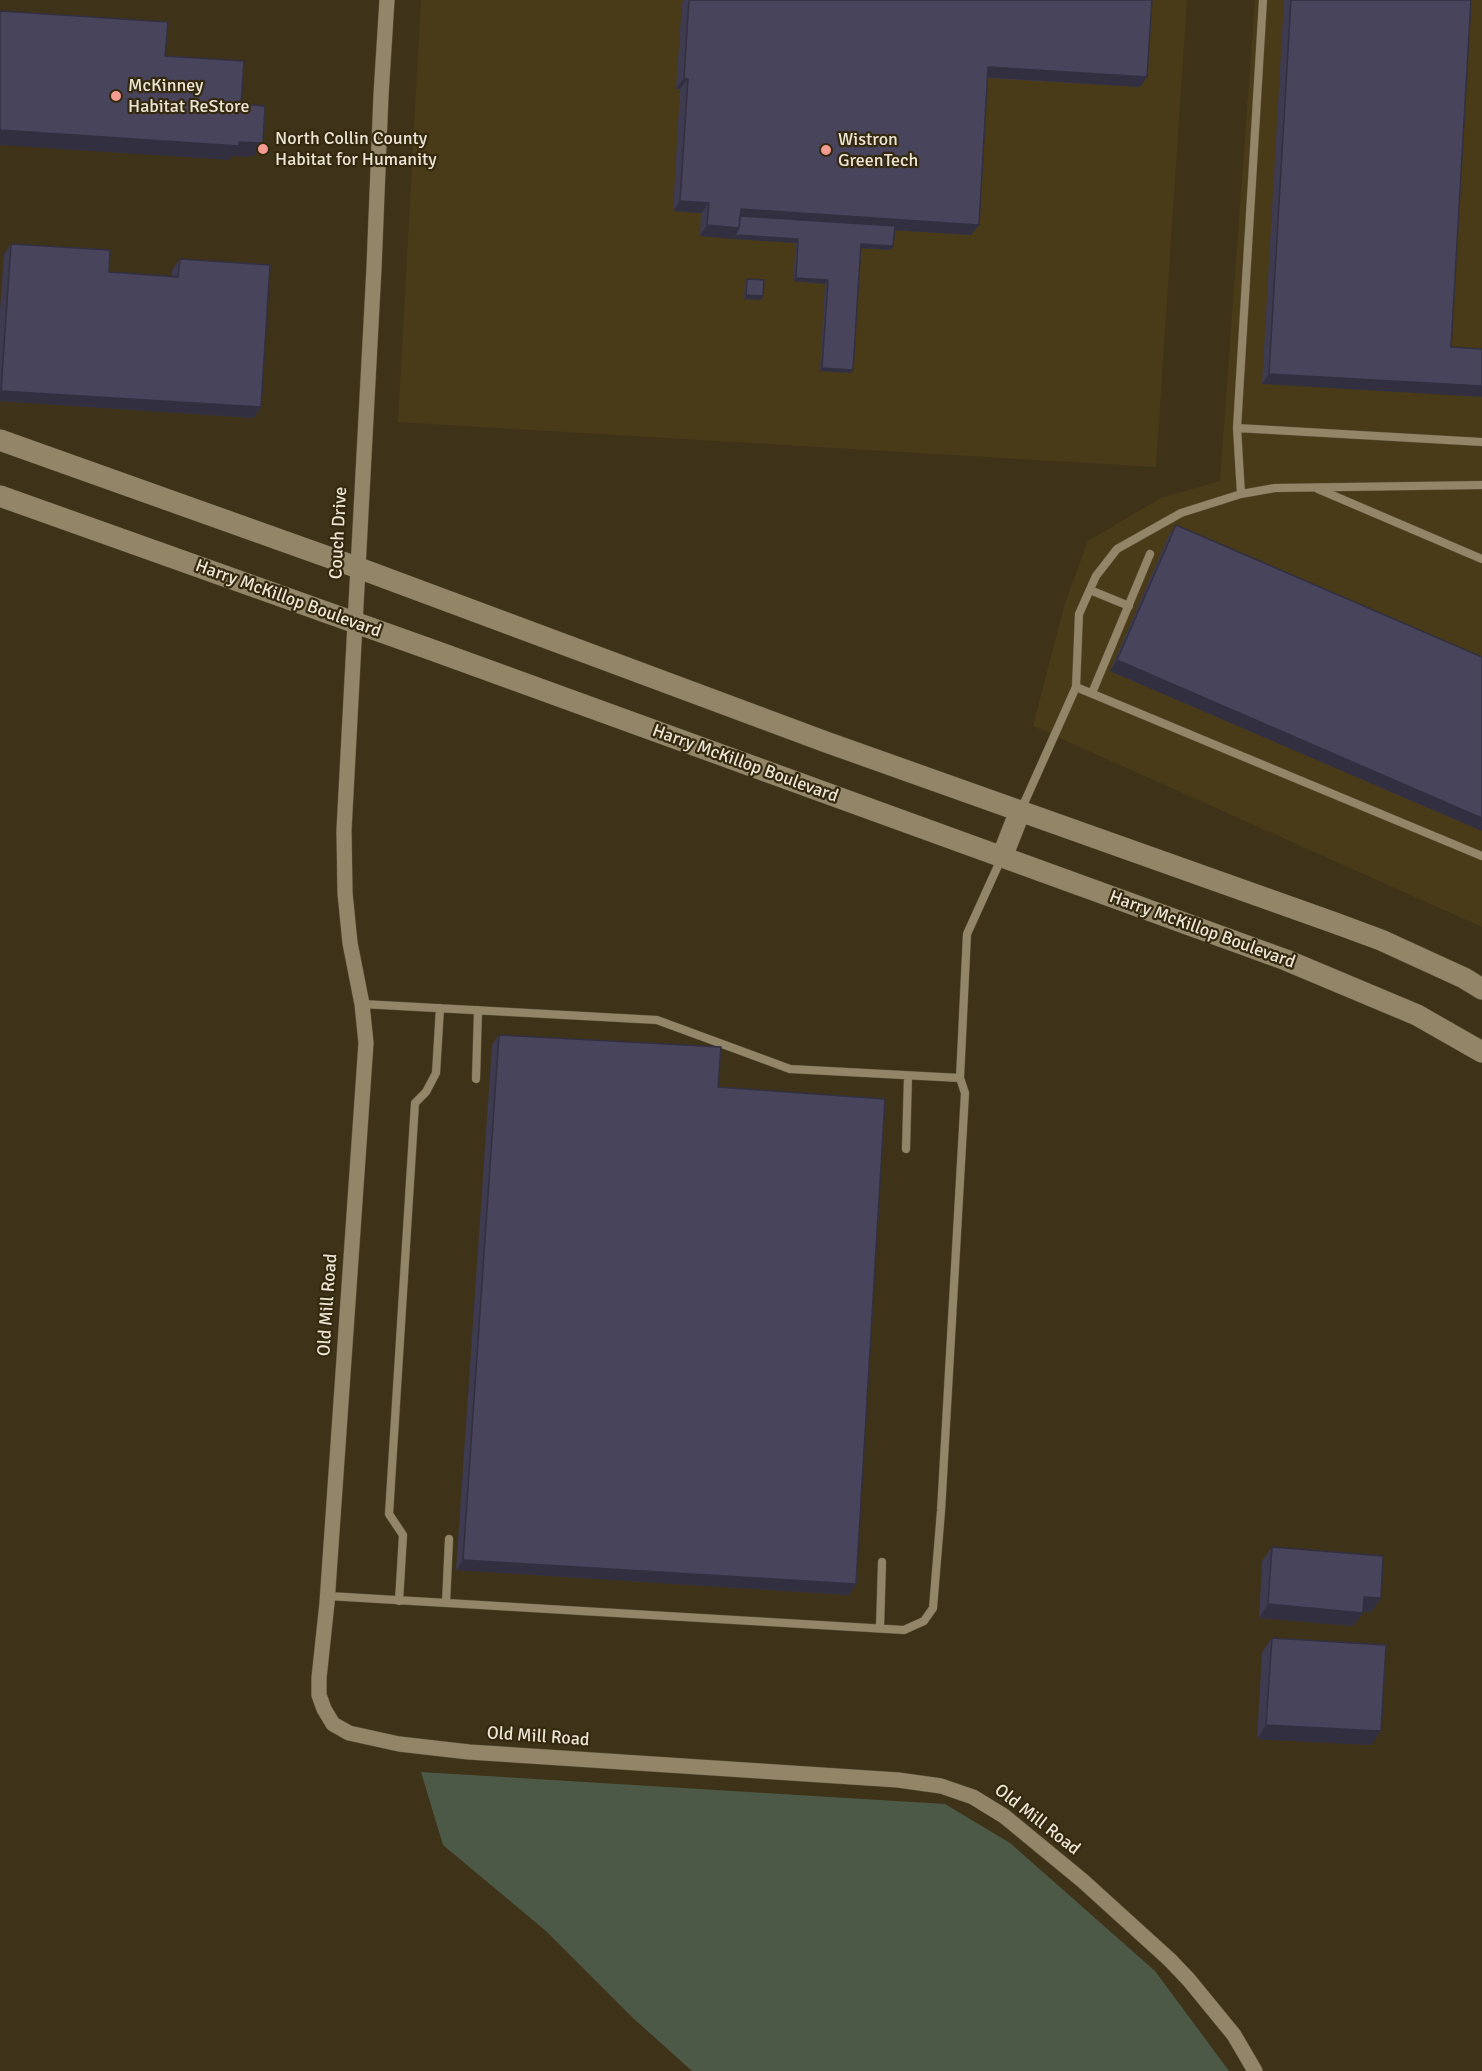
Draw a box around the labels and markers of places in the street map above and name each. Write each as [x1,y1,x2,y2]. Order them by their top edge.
place label: McKinney Habitat ReStore [128,75,249,118]
marker: McKinney Habitat ReStore [109,89,123,103]
place label: North Collin County Habitat for Humanity [275,128,437,170]
place label: Wistron GreenTech [838,129,918,172]
marker: North Collin County Habitat for Humanity [256,142,270,156]
marker: Wistron GreenTech [819,143,833,157]

